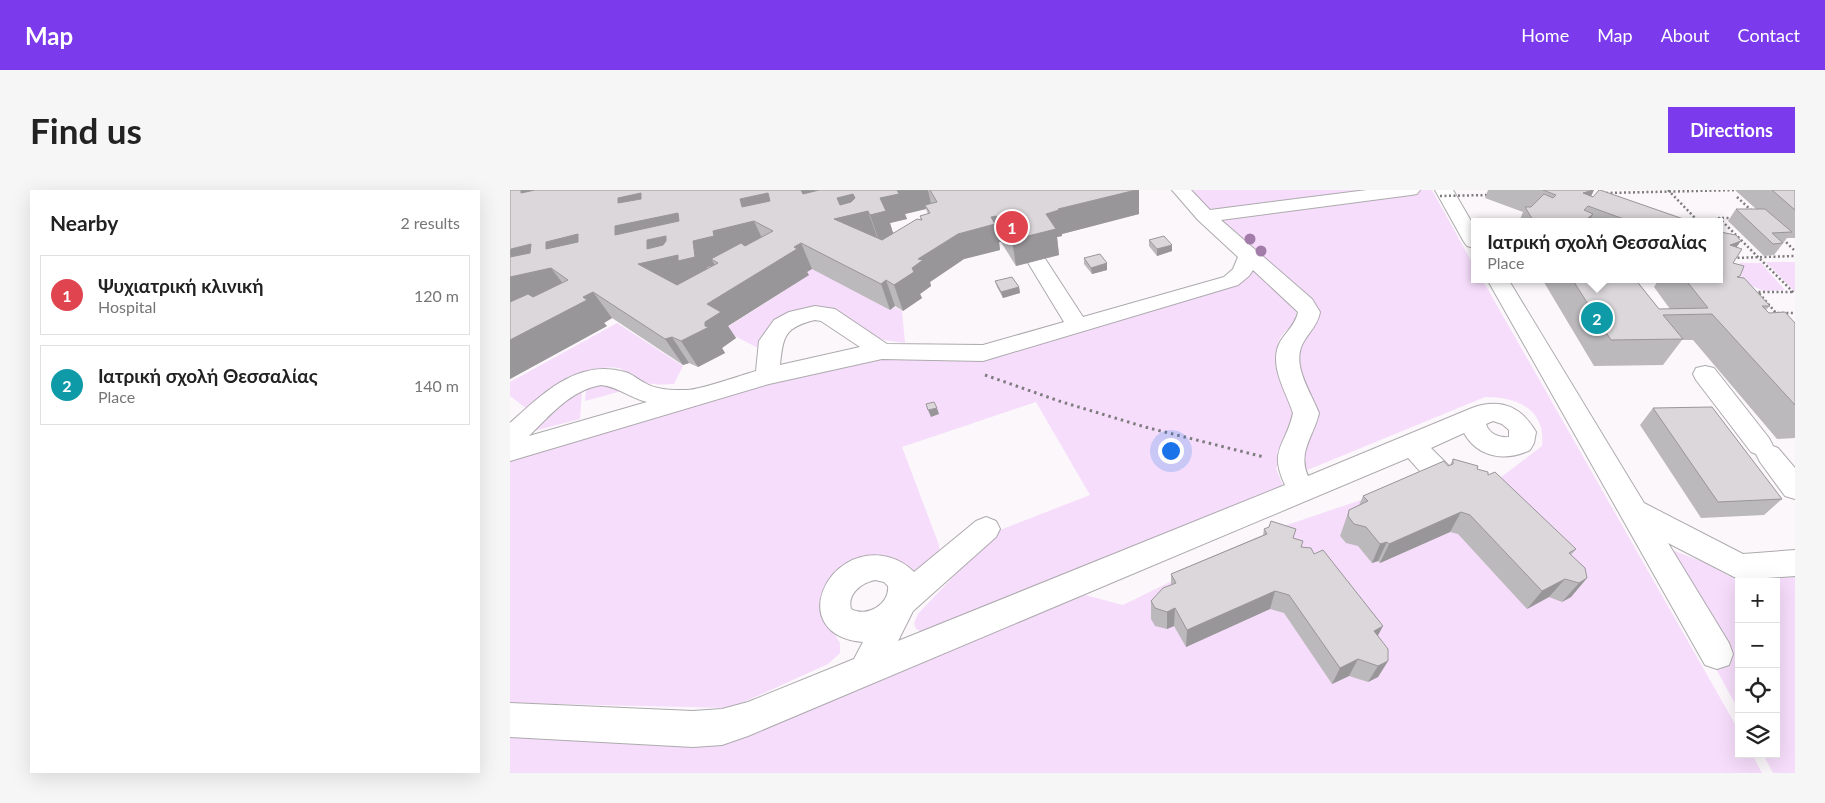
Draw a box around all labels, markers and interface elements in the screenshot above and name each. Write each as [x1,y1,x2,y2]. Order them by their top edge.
text: Map [25,21,73,50]
text: Home [1521,24,1569,46]
text: Map [1597,24,1633,46]
text: About [1661,24,1710,46]
text: Contact [1738,24,1800,46]
button: Directions [1668,107,1795,153]
text: Find us [30,109,142,151]
pin: 1 [996,208,1028,246]
text: Nearby [50,210,118,235]
text: 2 results [400,213,460,232]
popup [1471,218,1723,283]
text: Ιατρική σχολή Θεσσαλίας [1487,230,1707,253]
text: Place [1487,253,1524,272]
text: Ψυχιατρική κλινική [98,274,264,297]
text: 1 [62,286,72,305]
text: 120 m [414,286,459,305]
text: Hospital [98,297,156,316]
pin: 2 [1581,299,1613,337]
text: Ιατρική σχολή Θεσσαλίας [98,364,318,387]
text: 2 [62,376,72,395]
text: 140 m [414,376,459,395]
text: Place [98,387,135,406]
your location [1158,438,1184,464]
map controls [1735,578,1780,758]
button: + [1735,578,1780,623]
button: − [1735,623,1780,668]
button: locate [1735,668,1780,713]
button: layers [1735,713,1780,758]

